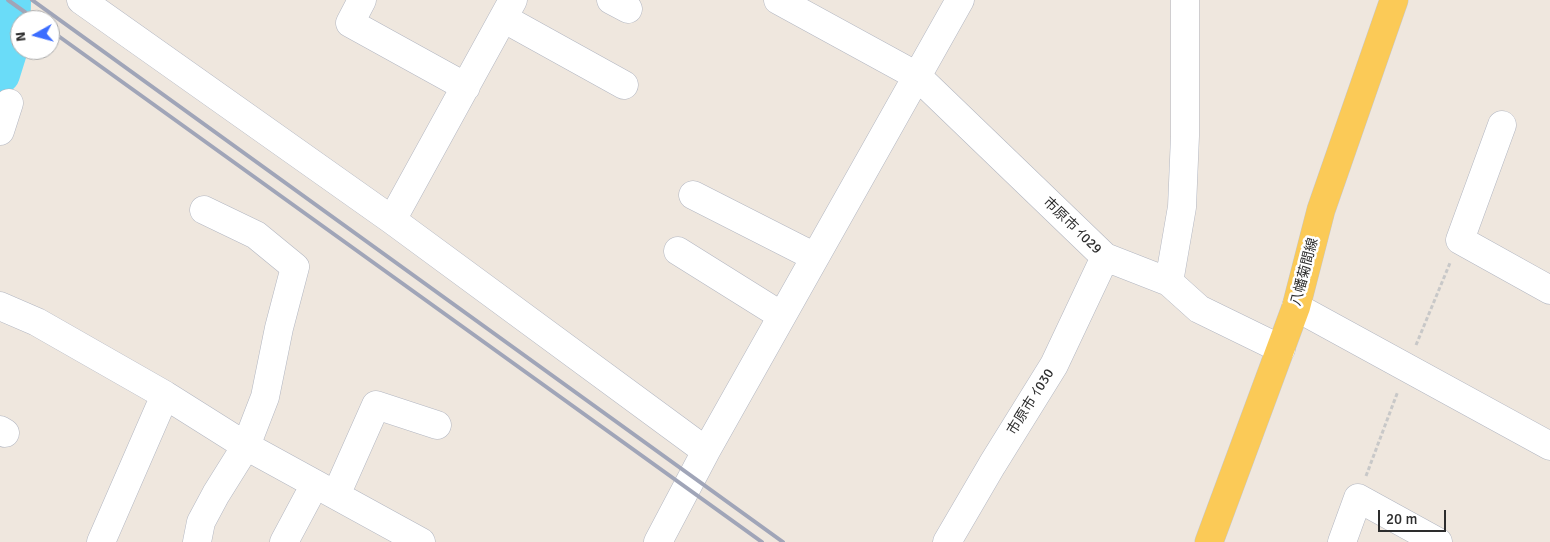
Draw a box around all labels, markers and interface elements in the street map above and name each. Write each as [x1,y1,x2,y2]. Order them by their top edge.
north arrow [10,10,60,60]
text: N [12,31,30,43]
street label: 市原市 ｲ029 [1039,194,1105,258]
street label: 八幡菊間線 [1288,236,1322,308]
street label: 市原市 ｲ030 [1004,366,1058,438]
scale bar [1380,500,1448,532]
text: 20 m [1386,510,1417,528]

